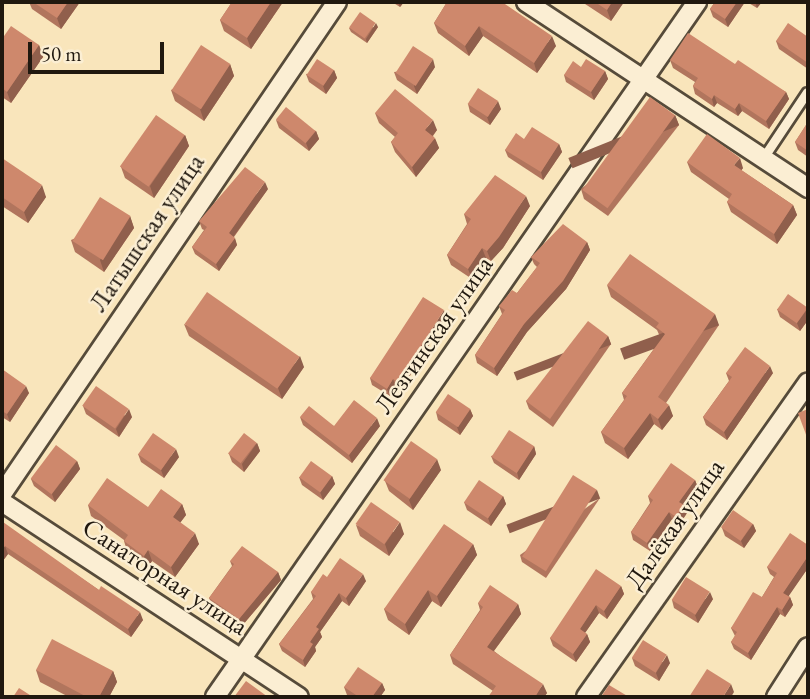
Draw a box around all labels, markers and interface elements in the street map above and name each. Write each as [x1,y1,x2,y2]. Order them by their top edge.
scale bar [32,28,168,72]
text: 50 m [41,40,82,67]
street label: Латышская улица [83,148,211,318]
street label: Лезгинская улица [368,250,500,420]
street label: Далёкая улица [619,453,731,595]
street label: Санаторная улица [76,512,254,642]

